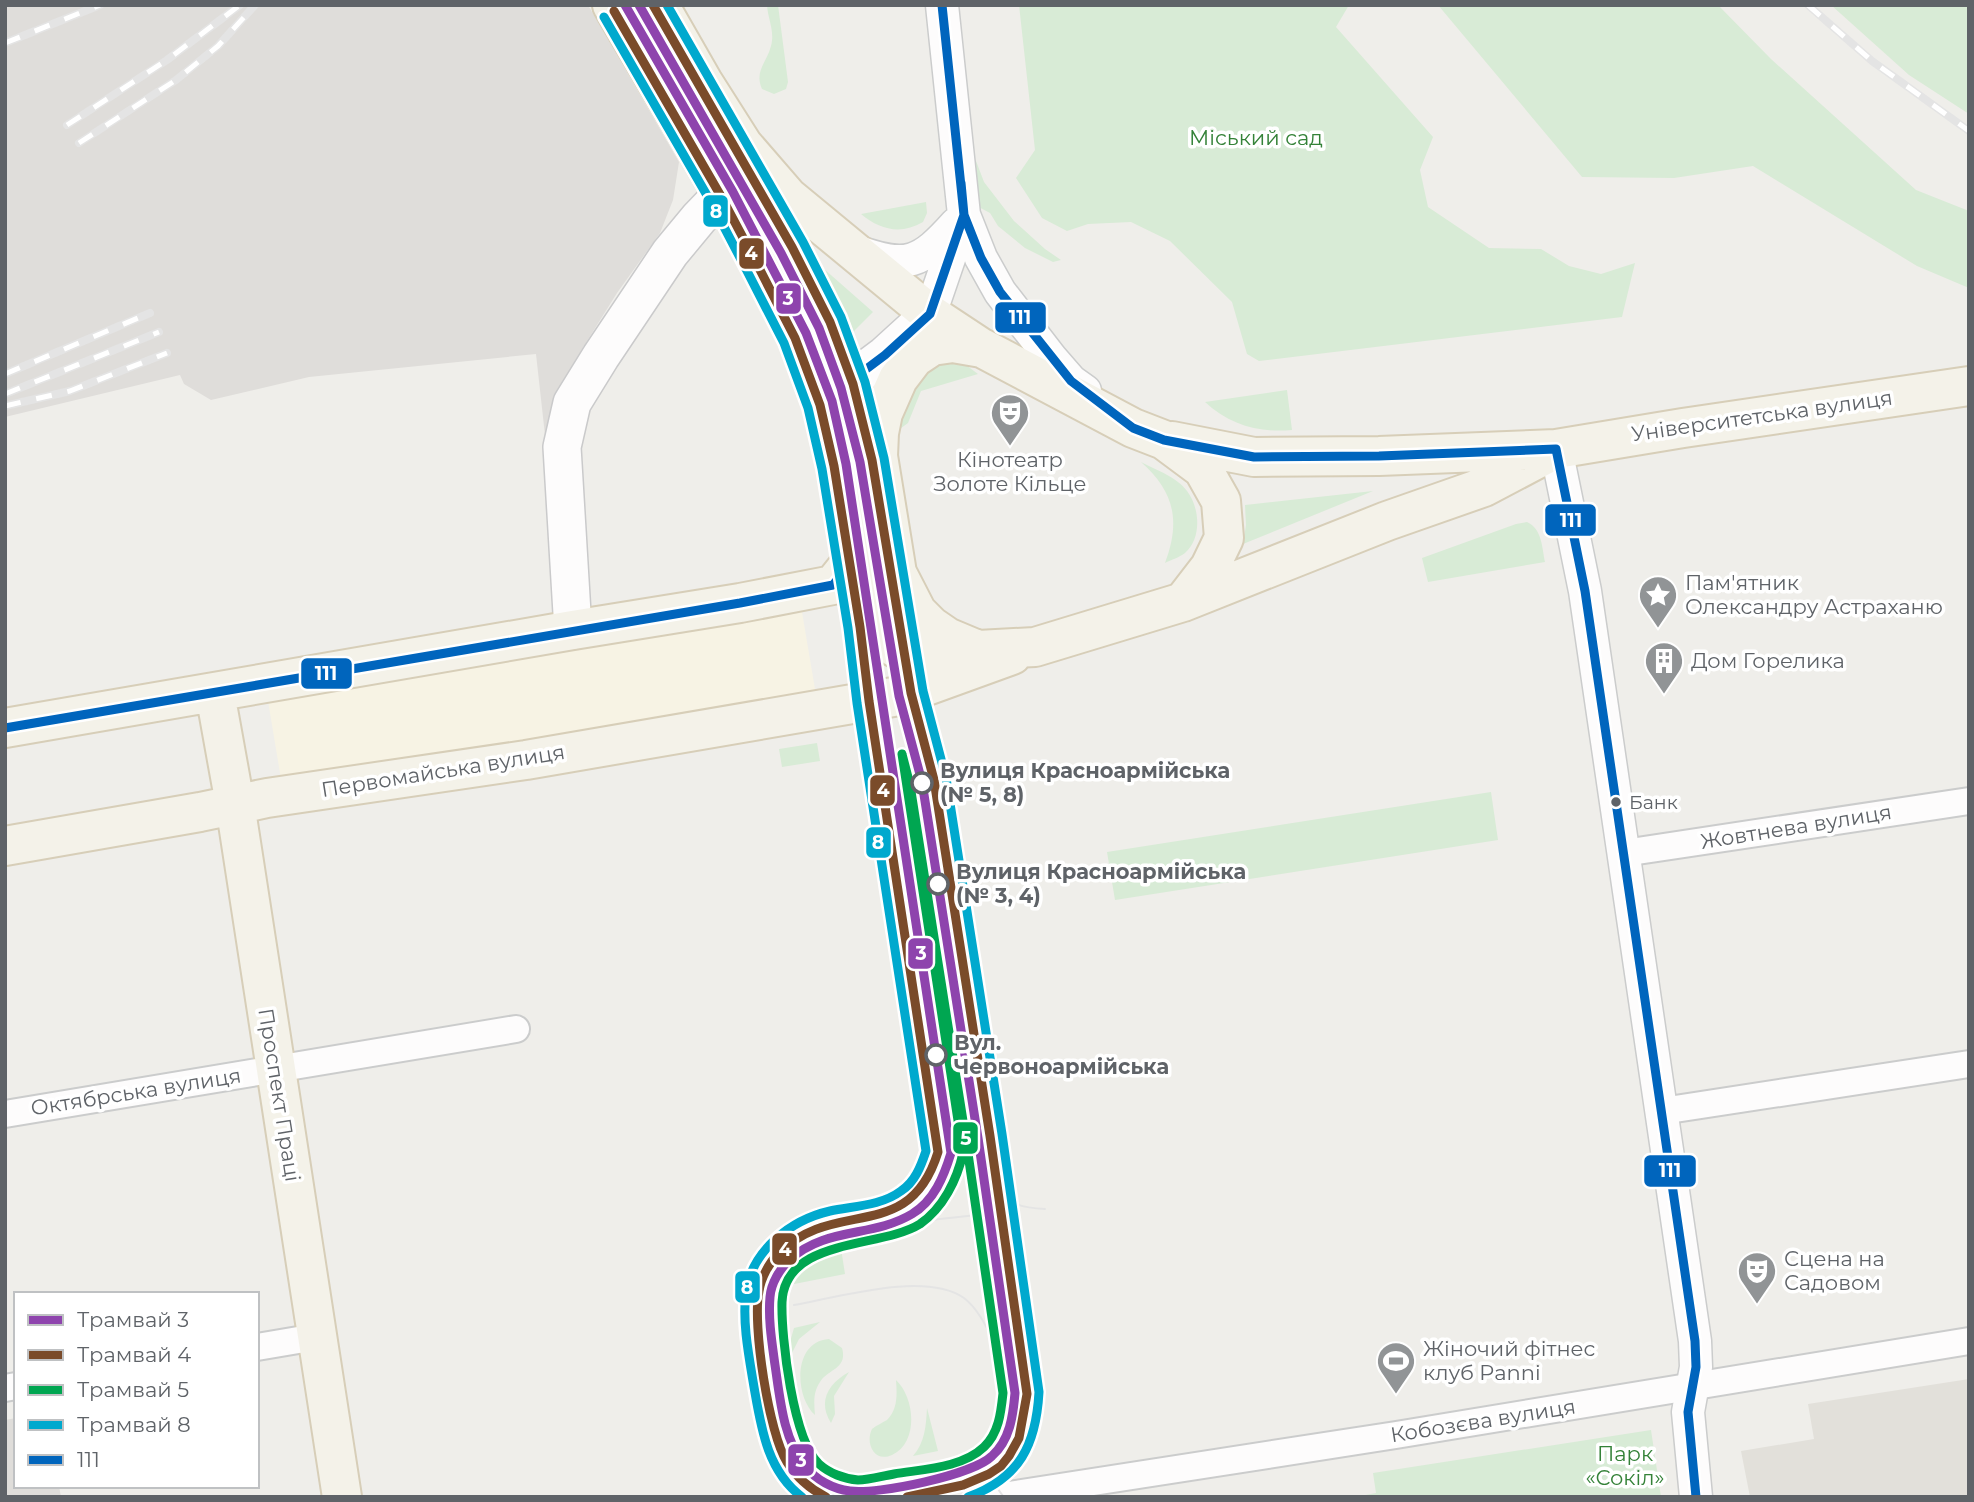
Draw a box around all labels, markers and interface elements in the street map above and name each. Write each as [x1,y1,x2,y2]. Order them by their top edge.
park label: Міський сад [1189,125,1323,150]
line badge: 8 [702,194,729,228]
text: 8 [710,200,722,223]
line badge: 4 [738,237,765,270]
text: 4 [744,242,758,265]
line badge: 3 [775,282,802,315]
text: 3 [781,287,794,310]
line badge: 111 [994,301,1047,334]
text: 111 [1009,306,1031,329]
street label: Університетська вулиця [1630,385,1894,446]
theatre icon: Кінотеатр Золоте Кільце [989,392,1031,447]
place label: Кінотеатр Золоте Кільце [933,447,1087,496]
line badge: 111 [1544,503,1597,537]
text: 111 [1560,509,1582,532]
place label: Пам'ятник Олександру Астраханю [1685,570,1943,619]
place icon: Пам'ятник Олександру Астраханю [1637,574,1679,629]
building icon: Дом Горелика [1643,640,1685,695]
place label: Дом Горелика [1691,648,1845,673]
line badge: 111 [300,657,353,690]
text: 111 [315,662,337,685]
street label: Первомайська вулиця [319,739,567,802]
place label: Вулиця Красноармійська (№ 5, 8) [940,758,1230,807]
marker: Вулиця Красноармійська (№ 5, 8) [911,772,933,794]
line badge: 4 [869,774,896,807]
text: 4 [876,779,890,802]
place label: Банк [1629,791,1678,814]
marker: Банк [1609,795,1623,809]
street label: Жовтнева вулиця [1699,799,1893,854]
line badge: 8 [865,826,892,859]
text: 8 [872,831,884,854]
place label: Вулиця Красноармійська (№ 3, 4) [956,859,1246,908]
marker: Вулиця Красноармійська (№ 3, 4) [927,873,949,895]
line badge: 3 [907,937,934,970]
text: 3 [914,942,927,965]
street label: Проспект Праці [253,1006,306,1184]
place label: Вул. Червоноармійська [954,1030,1169,1079]
marker: Вул. Червоноармійська [925,1044,947,1066]
street label: Октябрська вулиця [29,1063,243,1120]
line badge: 5 [952,1121,979,1155]
text: 5 [960,1127,972,1150]
line badge: 111 [1643,1154,1697,1188]
text: 111 [1659,1159,1681,1182]
line badge: 4 [771,1232,798,1266]
text: 4 [778,1238,792,1261]
place label: Сцена на Садовом [1784,1246,1885,1295]
theatre icon: Сцена на Садовом [1736,1250,1778,1305]
line badge: 8 [734,1270,761,1304]
text: 8 [741,1276,753,1299]
legend [14,1292,259,1488]
text: Трамвай 3 [77,1307,189,1332]
place label: Жіночий фітнес клуб Panni [1423,1336,1596,1385]
sports icon: Жіночий фітнес клуб Panni [1375,1340,1417,1395]
text: Трамвай 4 [77,1342,191,1367]
text: Трамвай 5 [77,1377,189,1402]
street label: Кобозєва вулиця [1389,1394,1577,1447]
text: Трамвай 8 [77,1412,191,1437]
park label: Парк «Сокіл» [1585,1441,1665,1490]
line badge: 3 [787,1443,815,1477]
text: 111 [77,1447,100,1472]
text: 3 [794,1449,807,1472]

